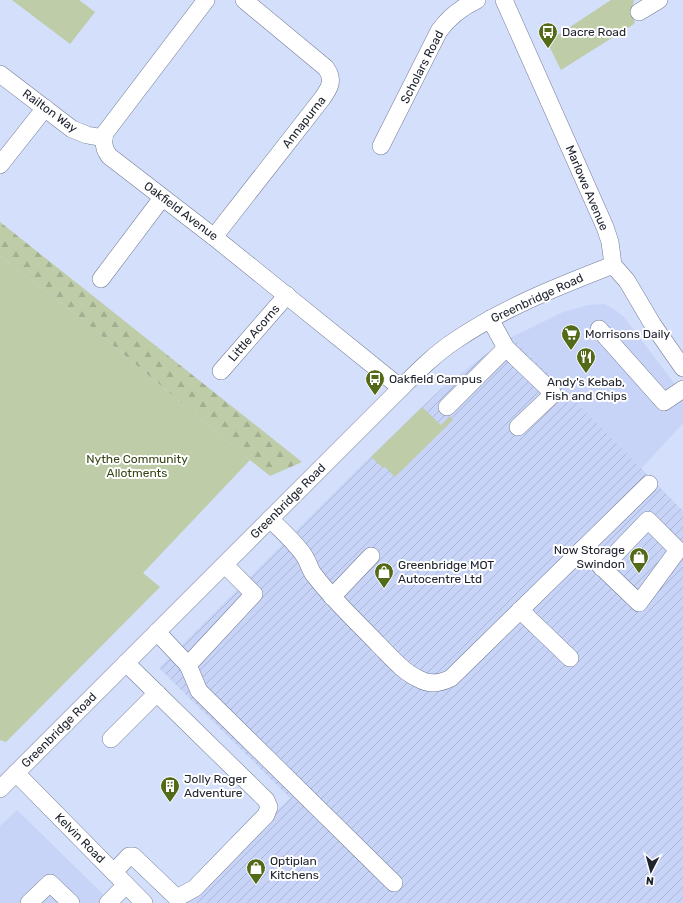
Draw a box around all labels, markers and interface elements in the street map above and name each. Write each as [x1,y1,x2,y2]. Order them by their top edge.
bus stop icon: Dacre Road [537,21,559,49]
place label: Dacre Road [562,25,626,39]
street label: Scholars Road [398,28,446,106]
street label: Railton Way [20,86,80,136]
street label: Annapurna [279,93,329,151]
street label: Marlowe Avenue [563,143,611,233]
street label: Oakfield Avenue [141,179,221,244]
street label: Greenbridge Road [489,270,585,326]
street label: Little Acorns [226,302,282,364]
supermarket icon: Morrisons Daily [560,323,582,351]
place label: Morrisons Daily [585,327,670,341]
restaurant icon: Andy's Kebab, Fish and Chips [575,346,597,374]
bus stop icon: Oakfield Campus [364,368,386,396]
place label: Oakfield Campus [389,372,482,386]
place label: Andy's Kebab, Fish and Chips [545,375,627,403]
park label: Nythe Community Allotments [86,452,188,480]
street label: Greenbridge Road [248,461,328,541]
place label: Now Storage Swindon [554,543,625,571]
shop icon: Now Storage Swindon [628,546,650,574]
place label: Greenbridge MOT Autocentre Ltd [398,558,494,586]
shop icon: Greenbridge MOT Autocentre Ltd [373,561,395,589]
street label: Greenbridge Road [19,690,99,770]
place label: Jolly Roger Adventure [184,772,247,800]
building icon: Jolly Roger Adventure [159,775,181,803]
street label: Kelvin Road [52,810,108,866]
north arrow [631,851,671,891]
place label: Optiplan Kitchens [270,854,319,882]
shop icon: Optiplan Kitchens [245,857,267,885]
text: N [645,874,655,887]

